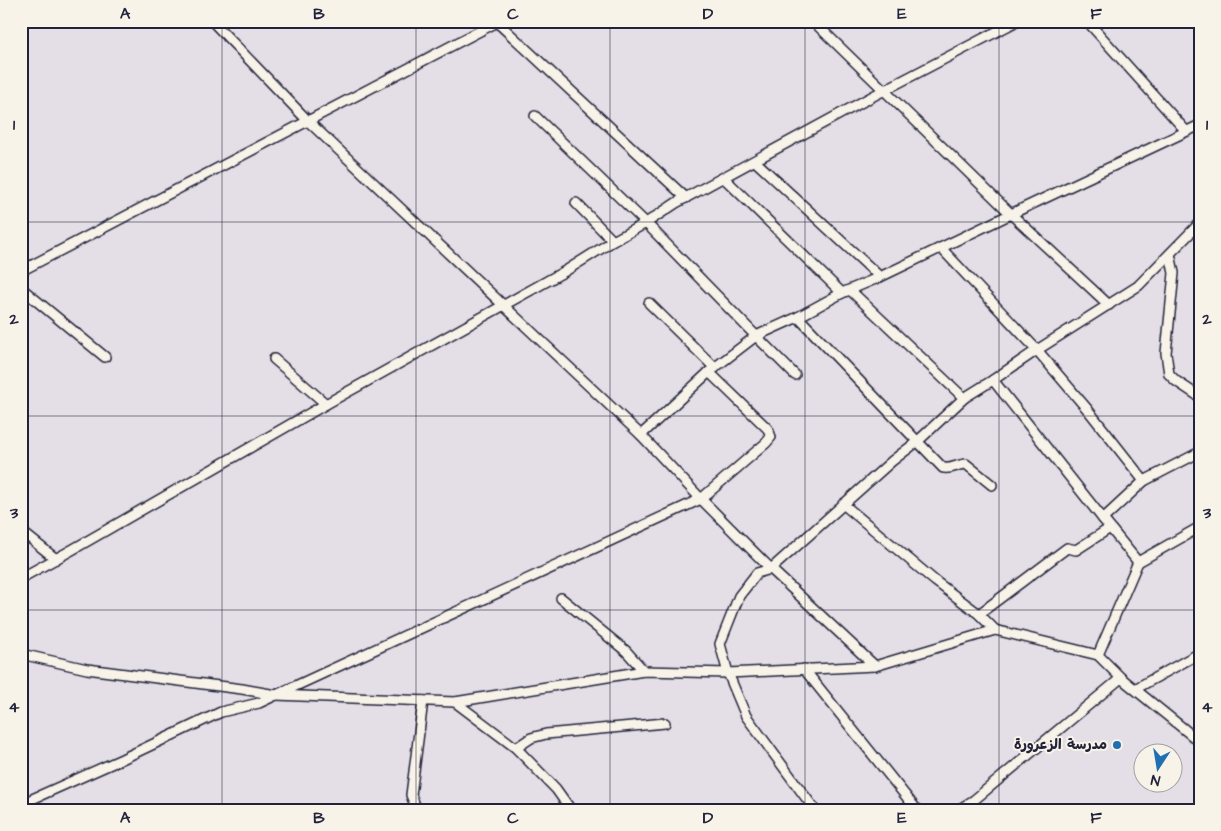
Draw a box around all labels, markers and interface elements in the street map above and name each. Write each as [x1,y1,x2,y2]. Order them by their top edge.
text: A [120,3,131,25]
text: B [313,3,325,25]
text: C [507,3,519,25]
text: D [703,3,714,25]
text: E [897,3,907,25]
text: F [1090,3,1102,25]
text: 1 [13,114,16,136]
text: 1 [1206,114,1209,136]
text: 2 [8,308,19,330]
text: 2 [1201,308,1212,330]
text: 3 [9,502,19,524]
text: 3 [1202,502,1212,524]
text: 4 [9,696,20,718]
text: 4 [1202,696,1213,718]
place label: مدرسة الزعرورة [1014,735,1107,755]
marker: مدرسة الزعرورة [1111,739,1123,751]
north arrow [1134,744,1184,794]
text: N [1149,769,1162,790]
text: A [120,807,131,829]
text: B [313,807,325,829]
text: C [507,807,519,829]
text: D [703,807,714,829]
text: E [897,807,907,829]
text: F [1090,807,1102,829]

